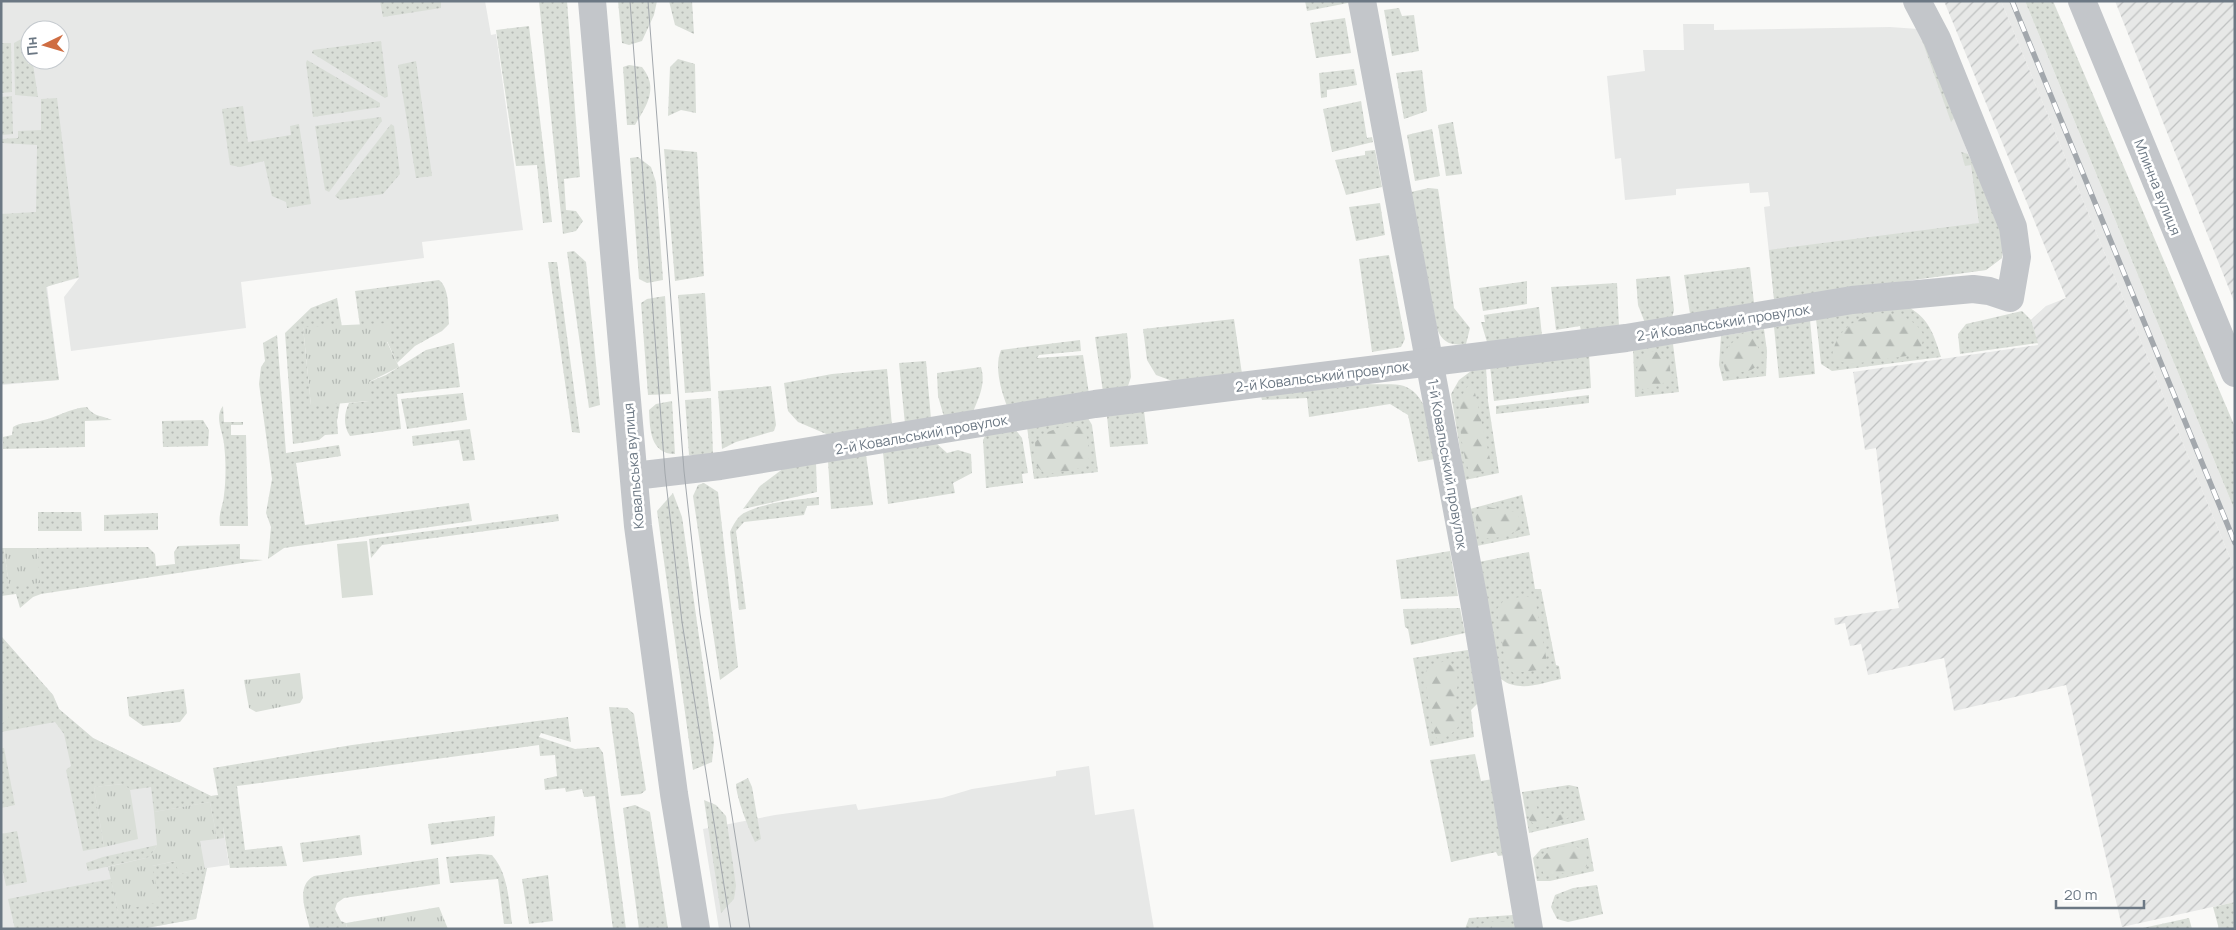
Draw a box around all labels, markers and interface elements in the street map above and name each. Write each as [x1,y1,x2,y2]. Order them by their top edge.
north arrow [20,20,70,70]
text: Пн [21,36,42,56]
street label: Млинна вулиця [2130,136,2186,238]
street label: 2-й Ковальський провулок [1635,299,1812,345]
street label: 2-й Ковальський провулок [1234,356,1411,396]
street label: 1-й Ковальський провулок [1424,378,1472,552]
street label: Ковальська вулиця [618,402,648,530]
street label: 2-й Ковальський провулок [833,409,1010,459]
scale bar [2056,878,2144,910]
text: 20 m [2064,884,2097,905]

